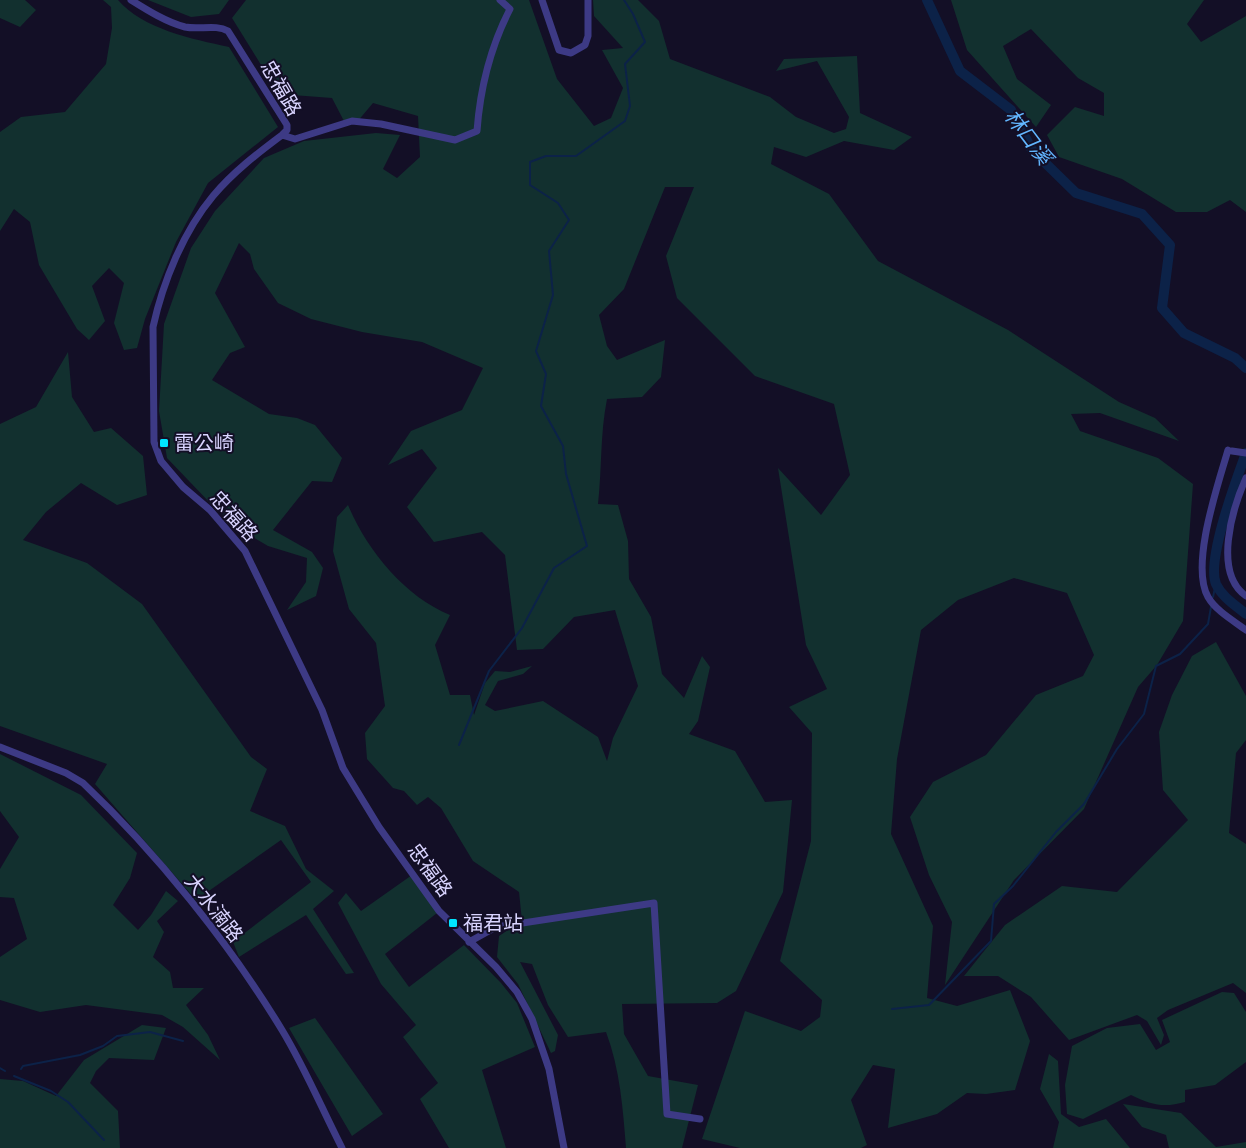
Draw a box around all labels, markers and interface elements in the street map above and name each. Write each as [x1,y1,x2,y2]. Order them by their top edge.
street label: 忠福路 [256,57,305,119]
water label: 林口溪 [1000,105,1058,171]
place label: 雷公崎 [174,433,234,454]
marker: 雷公崎 [158,437,170,449]
street label: 忠福路 [206,487,262,546]
street label: 忠福路 [403,840,456,901]
street label: 大水湳路 [181,870,247,946]
place label: 福君站 [463,913,523,934]
marker: 福君站 [447,917,459,929]

